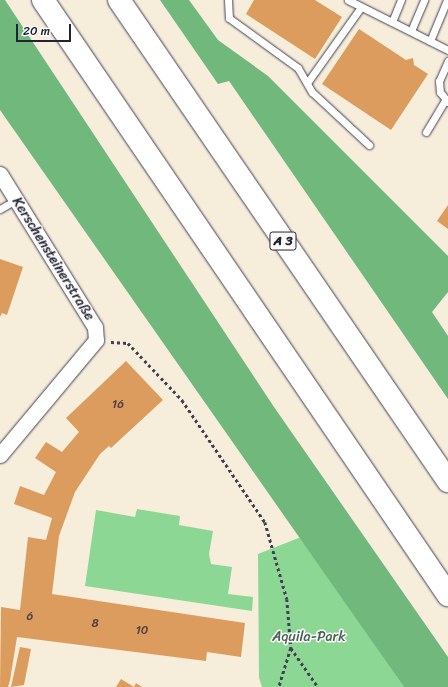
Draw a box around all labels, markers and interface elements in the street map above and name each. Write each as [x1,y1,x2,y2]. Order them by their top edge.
scale bar [18,16,73,42]
text: 20 m [23,20,50,42]
street label: Kerschensteinerstraße [8,194,98,324]
road number: A 3 [269,230,297,252]
house number: 16 [112,398,124,412]
house number: 6 [27,610,33,624]
house number: 8 [91,617,99,631]
house number: 10 [136,624,148,638]
park label: Aquila-Park [272,629,346,645]

